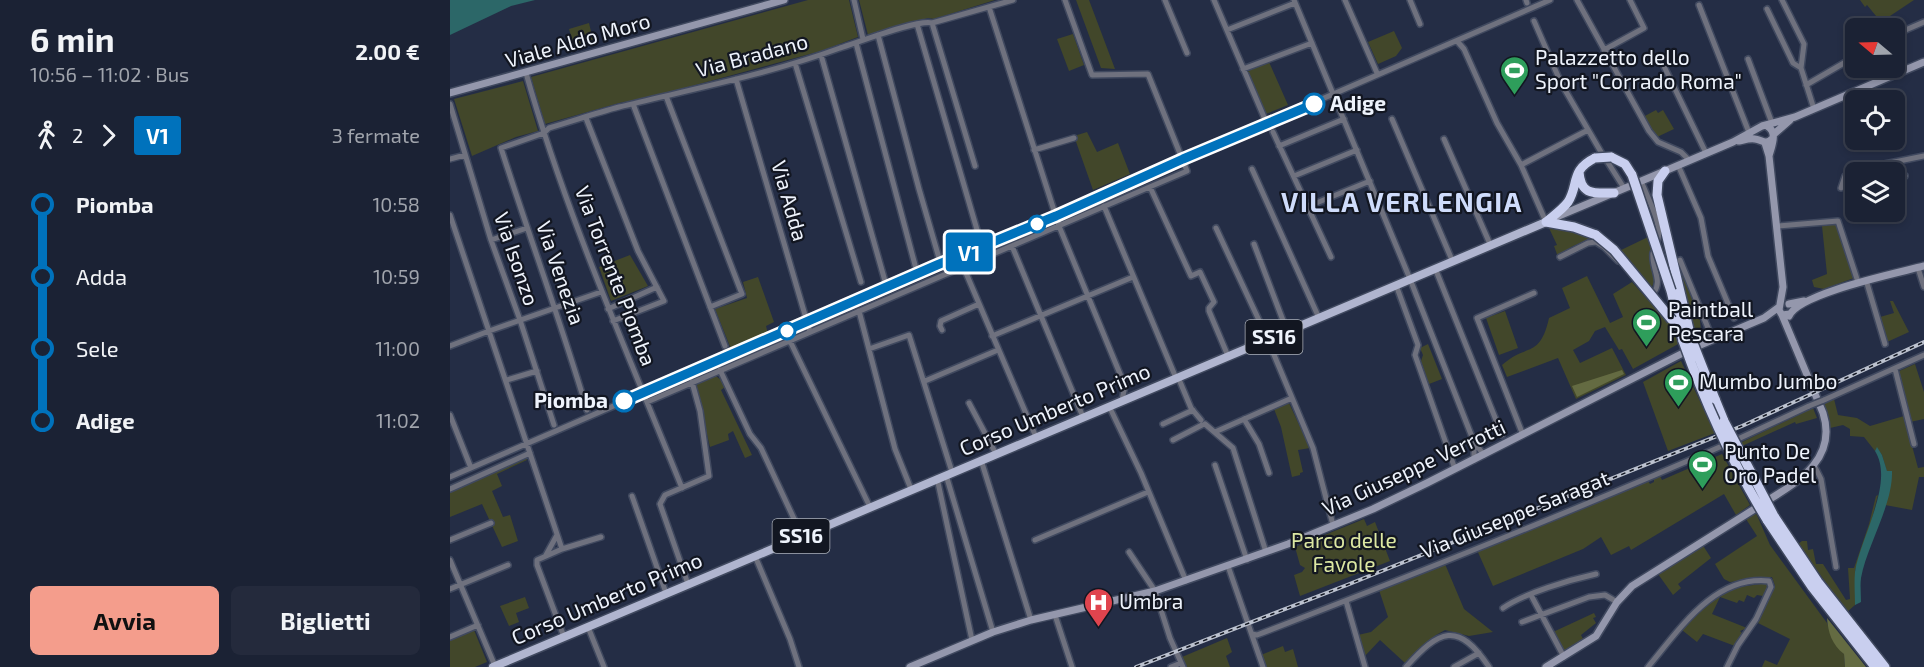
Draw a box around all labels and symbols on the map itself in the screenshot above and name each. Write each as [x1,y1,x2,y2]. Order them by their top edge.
street label: Viale Aldo Moro [502,7,653,72]
north arrow [1845,18,1905,78]
street label: Via Bradano [693,28,810,81]
place label: Palazzetto dello Sport "Corrado Roma" [1535,44,1742,93]
sports icon: Palazzetto dello Sport "Corrado Roma" [1498,54,1530,96]
place label: Adige [1330,90,1386,115]
marker: Adige [1303,93,1325,115]
street label: Via Adda [767,158,814,244]
street label: Via Torrente Piomba [571,182,662,369]
district label: VILLA VERLENGIA [1281,185,1523,217]
street label: Via Isonzo [490,209,545,308]
unlabelled marker [1028,215,1046,233]
street label: Via Venezia [532,217,591,328]
line badge: V1 [942,232,996,272]
place label: Paintball Pescara [1668,296,1754,345]
sports icon: Paintball Pescara [1631,306,1663,348]
road number: SS16 [1246,320,1302,354]
unlabelled marker [778,322,796,340]
street label: Corso Umberto Primo [955,357,1153,460]
sports icon: Mumbo Jumbo [1662,366,1694,408]
place label: Mumbo Jumbo [1699,368,1837,393]
place label: Piomba [534,387,608,412]
marker: Piomba [613,390,635,412]
street label: Via Giuseppe Verrotti [1318,413,1509,520]
place label: Punto De Oro Padel [1724,438,1817,487]
sports icon: Punto De Oro Padel [1687,448,1719,490]
street label: Via Giuseppe Saragat [1416,464,1612,563]
road number: SS16 [772,519,830,553]
park label: Parco delle Favole [1291,527,1397,576]
street label: Corso Umberto Primo [507,546,705,649]
hospital icon: Umbra [1082,586,1114,628]
place label: Umbra [1119,588,1183,613]

